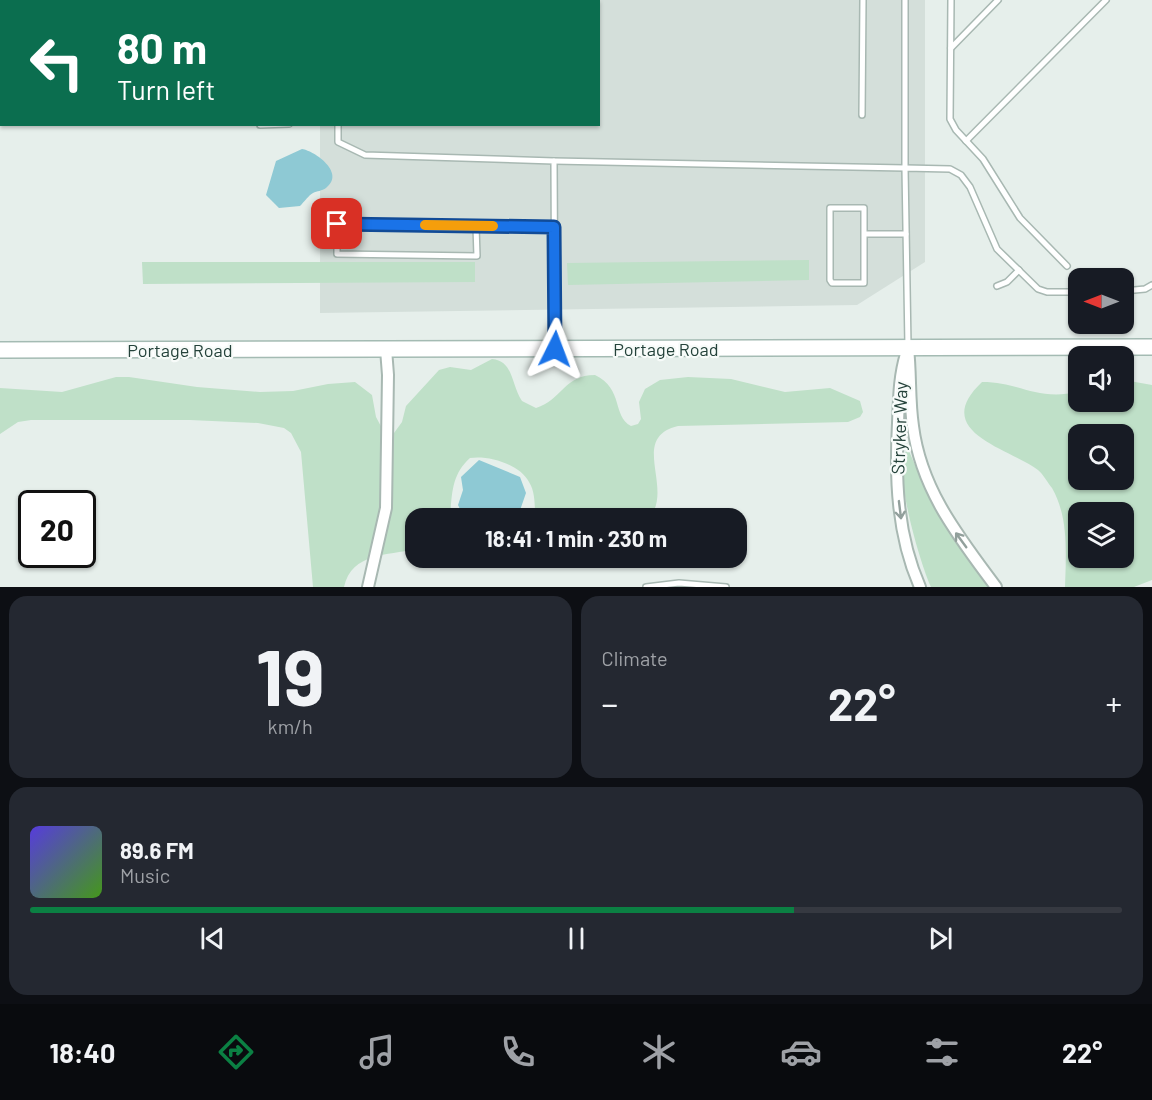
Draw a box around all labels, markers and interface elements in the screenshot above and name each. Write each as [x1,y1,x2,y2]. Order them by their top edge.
text: 80 m [117,22,207,72]
icon: left [18,24,96,102]
text: Turn left [117,73,215,105]
pin [311,198,362,249]
icon: arrive [320,207,353,240]
north arrow [1068,268,1134,334]
map controls [1068,268,1134,568]
position arrow [523,317,587,381]
street label: Portage Road [613,338,719,360]
street label: Portage Road [127,339,233,361]
button: sound [1068,346,1134,412]
street label: Stryker Way [886,381,912,475]
button: search [1068,424,1134,490]
speed limit sign: 20 [18,490,96,568]
one-way arrow [894,500,905,519]
button: layers [1068,502,1134,568]
text: 18:41 · 1 min · 230 m [485,525,667,551]
one-way arrow [955,532,967,548]
text: 19 [256,628,325,722]
text: Climate [602,646,668,670]
text: 22° [828,676,895,730]
text: − [602,683,618,723]
text: + [1105,683,1122,723]
text: km/h [268,714,313,738]
text: 89.6 FM [120,837,194,863]
text: Music [120,863,170,887]
icon: previous [196,922,229,955]
icon: pause [560,922,593,955]
icon: next [924,922,957,955]
icon: directions [215,1031,257,1073]
icon: music [356,1031,398,1073]
icon: phone [497,1031,539,1073]
icon: climate [638,1031,680,1073]
icon: car [780,1031,822,1073]
icon: filters [921,1031,963,1073]
text: 18:40 [50,1036,115,1068]
text: 22° [1062,1036,1102,1068]

